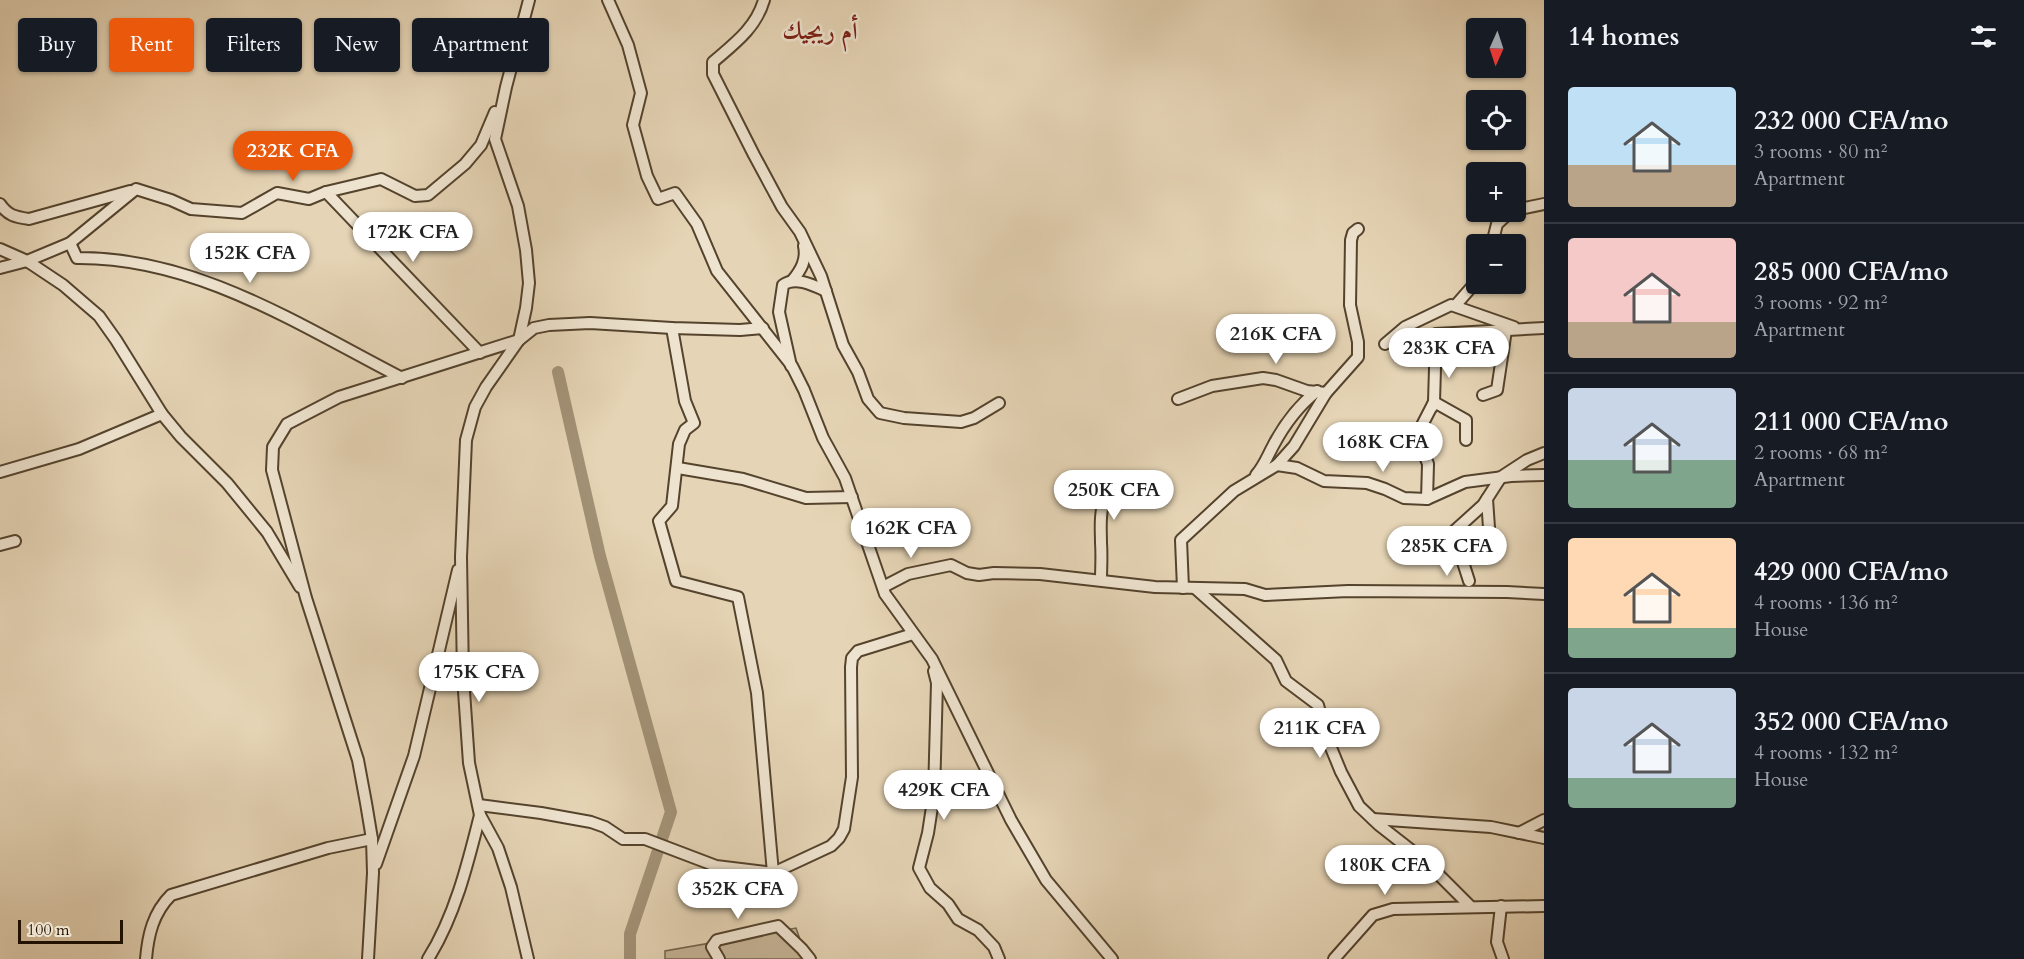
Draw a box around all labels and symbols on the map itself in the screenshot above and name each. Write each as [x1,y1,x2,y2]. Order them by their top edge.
district label: أم ريجيك [782,14,858,52]
north arrow [1466,18,1526,78]
pin: 232K CFA [231,131,355,182]
pin: 172K CFA [351,212,475,263]
pin: 152K CFA [188,233,312,284]
pin: 216K CFA [1214,314,1338,365]
pin: 283K CFA [1387,328,1511,379]
pin: 168K CFA [1321,422,1445,473]
pin: 250K CFA [1052,470,1176,521]
pin: 162K CFA [849,508,973,559]
pin: 285K CFA [1385,526,1509,577]
pin: 175K CFA [417,652,541,703]
pin: 211K CFA [1258,708,1382,759]
pin: 429K CFA [882,770,1006,821]
pin: 180K CFA [1323,845,1447,896]
pin: 352K CFA [676,869,800,920]
scale bar [18,917,123,944]

